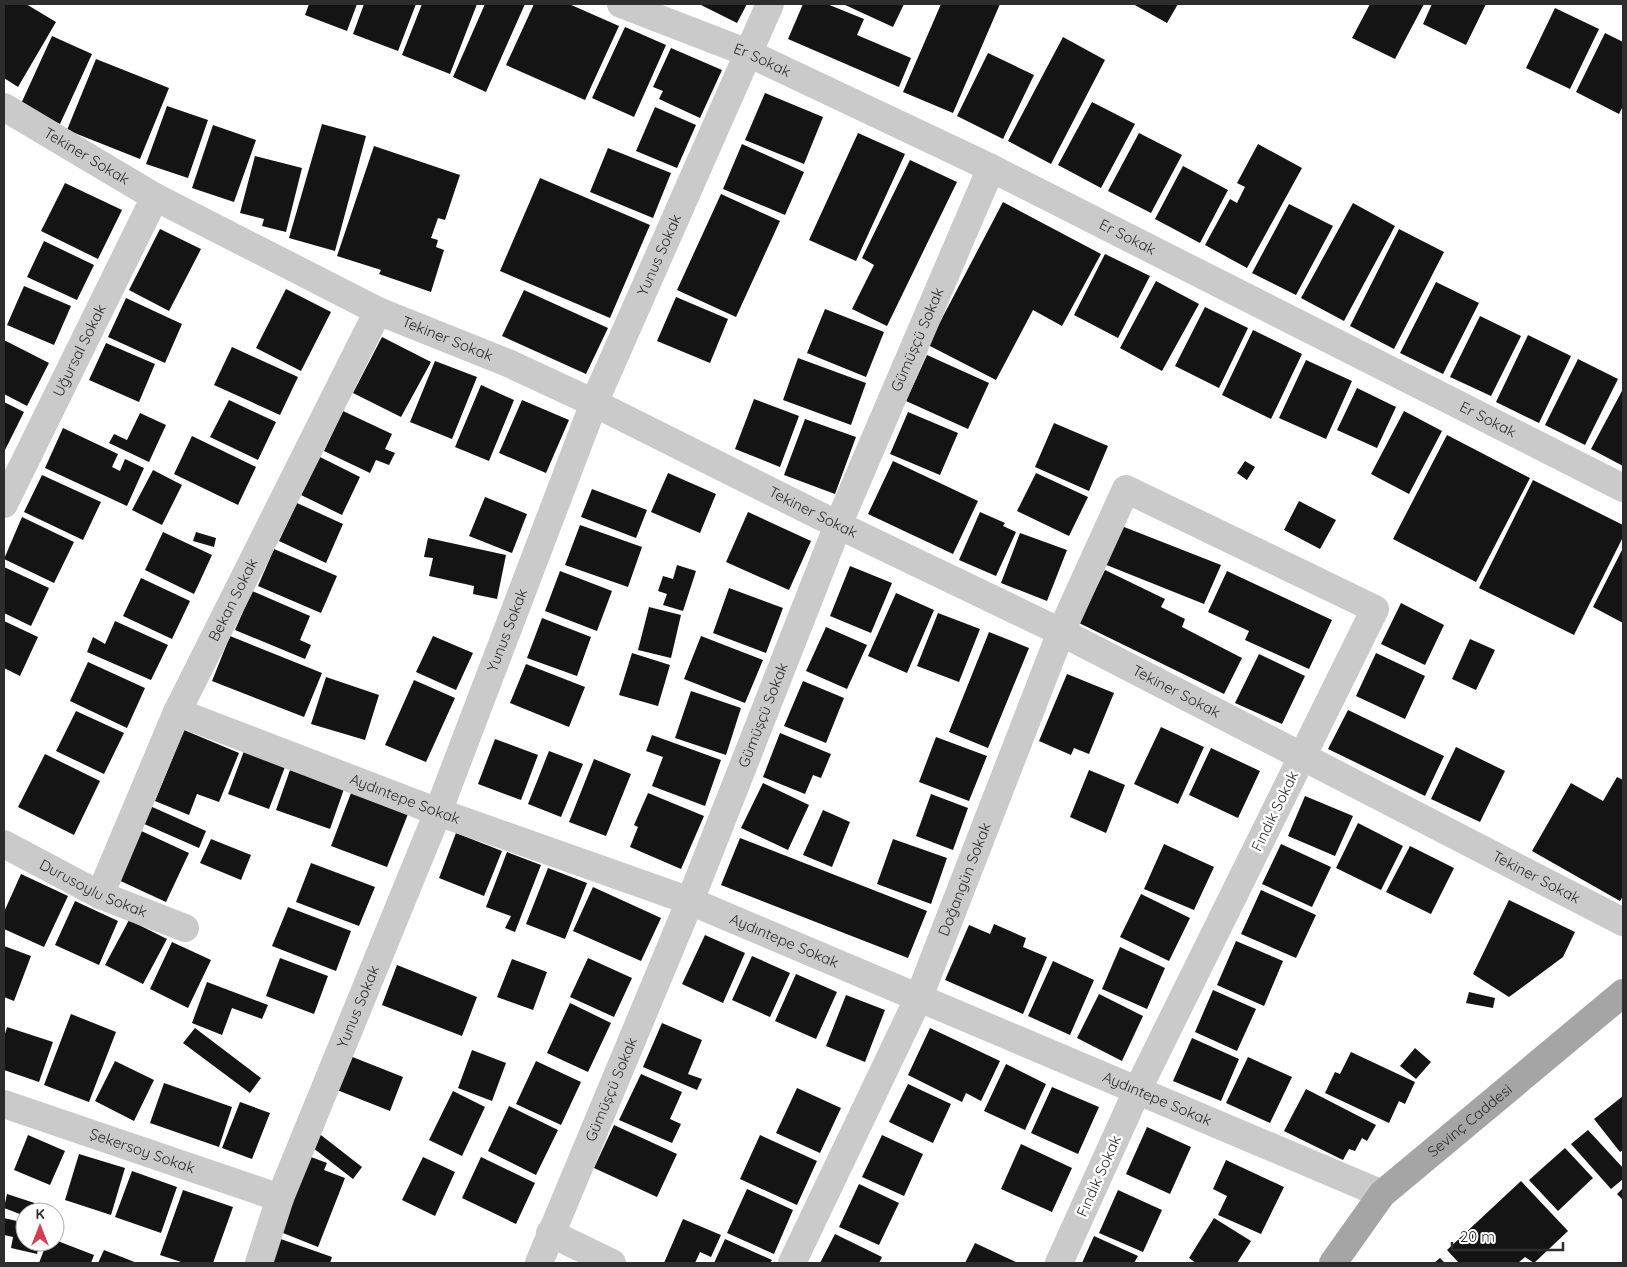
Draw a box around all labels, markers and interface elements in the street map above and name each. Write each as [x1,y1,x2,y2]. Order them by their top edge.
street label: Er Sokak [731,38,794,81]
street label: Tekiner Sokak [40,123,133,189]
street label: Yunus Sokak [632,211,685,299]
street label: Er Sokak [1096,214,1159,259]
street label: Gümüşçü Sokak [886,285,948,394]
street label: Uğursal Sokak [48,301,110,400]
street label: Tekiner Sokak [399,312,496,365]
street label: Er Sokak [1457,397,1520,441]
street label: Tekiner Sokak [766,482,861,542]
street label: Bekan Sokak [204,555,262,644]
street label: Yunus Sokak [482,586,531,674]
street label: Gümüşçü Sokak [733,660,792,770]
street label: Tekiner Sokak [1129,660,1224,722]
street label: Fındık Sokak [1247,767,1302,854]
street label: Aydıntepe Sokak [347,769,463,828]
street label: Doğangün Sokak [934,820,995,939]
street label: Tekiner Sokak [1489,846,1584,907]
street label: Durusoylu Sokak [36,855,150,921]
street label: Aydıntepe Sokak [727,909,842,972]
street label: Yunus Sokak [332,962,383,1051]
street label: Gümüşçü Sokak [581,1034,641,1144]
street label: Aydıntepe Sokak [1100,1067,1215,1130]
street label: Sevinç Caddesi [1423,1080,1516,1161]
street label: Şekersoy Sokak [87,1124,198,1177]
street label: Fındık Sokak [1072,1132,1125,1220]
north arrow [15,1202,65,1252]
text: K [35,1205,45,1223]
scale bar [1452,1220,1563,1252]
text: 20 m [1460,1227,1495,1246]

